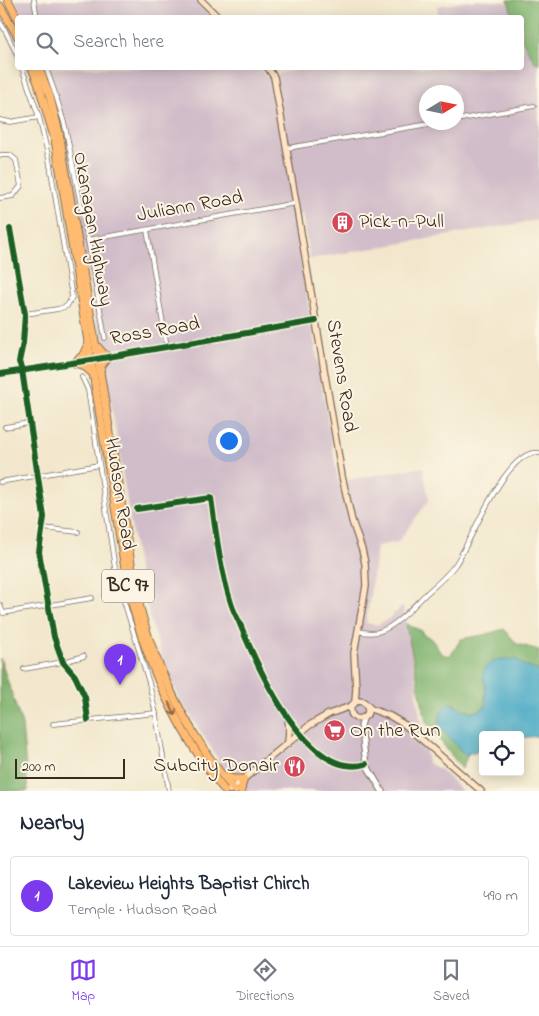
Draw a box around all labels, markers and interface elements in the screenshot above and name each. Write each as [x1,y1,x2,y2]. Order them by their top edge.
search box [15,15,524,70]
icon: search [33,29,61,57]
text: Search here [73,29,164,56]
north arrow [419,85,464,130]
street label: Okanagan Highway [63,150,120,308]
street label: Juliann Road [135,183,245,231]
place label: Pick-n-Pull [359,208,444,237]
building icon: Pick-n-Pull [331,210,355,234]
street label: Ross Road [108,310,202,354]
street label: Stevens Road [318,317,364,435]
your location [216,428,242,454]
street label: Hudson Road [96,436,142,552]
road number: BC 97 [102,570,154,602]
pin: 1 [104,644,136,685]
one-way arrow [168,701,178,716]
place label: On the Run [350,717,441,746]
supermarket icon: On the Run [322,719,346,743]
map controls [479,731,524,776]
button: locate [479,731,524,776]
place label: Subcity Donair [153,752,280,781]
restaurant icon: Subcity Donair [283,754,307,778]
scale bar [15,756,125,779]
text: 200 m [22,757,55,778]
text: Nearby [20,809,84,839]
text: Lakeview Heights Baptist Chirch [68,871,309,898]
text: 1 [34,884,40,908]
text: 490 m [483,884,518,908]
text: Temple · Hudson Road [68,898,217,922]
tab: Map [69,956,97,1007]
tab: Directions [236,956,294,1007]
tab: Saved [433,956,470,1007]

